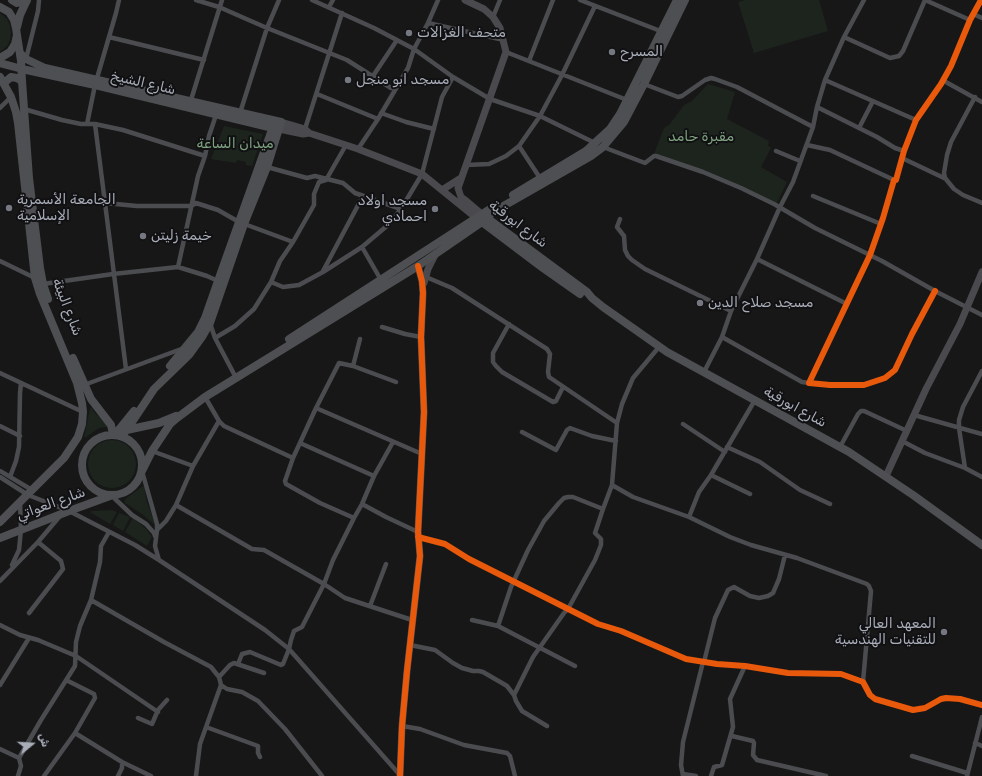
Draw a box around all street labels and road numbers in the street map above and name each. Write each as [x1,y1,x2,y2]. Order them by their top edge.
street label: شارع الشيخ [109,67,177,99]
street label: شارع ابورقية [485,196,551,252]
street label: شارع البيئة [48,276,86,338]
street label: شارع ابورقية [761,383,829,431]
street label: شارع العواتي [14,484,88,524]

